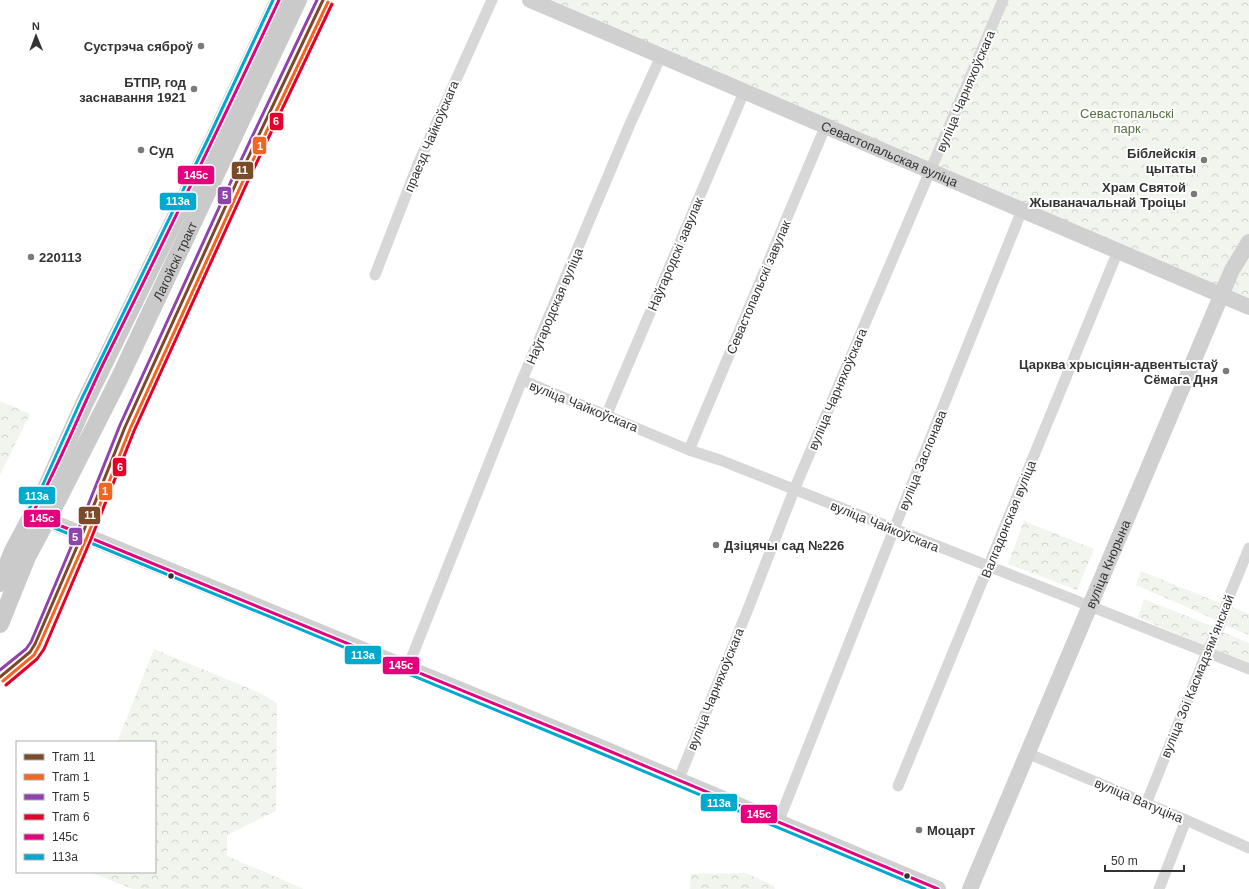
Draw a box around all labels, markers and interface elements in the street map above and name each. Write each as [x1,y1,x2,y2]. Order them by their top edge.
north arrow [16,16,56,56]
text: N [32,20,40,32]
street label: вуліца Чарняхоўскага [933,28,998,154]
place label: Сустрэча сяброў [84,39,194,54]
marker: Сустрэча сяброў [196,41,206,51]
place label: БТПР, год заснавання 1921 [79,75,187,105]
street label: праезд Чайкоўскага [401,78,462,194]
marker: БТПР, год заснавання 1921 [189,84,199,94]
park label: Севастопальскі парк [1080,106,1174,136]
line badge: 6 [269,112,284,131]
text: 6 [273,115,279,127]
street label: Севастопальская вуліца [819,118,961,190]
line badge: 1 [252,136,267,155]
text: 1 [257,140,263,152]
place label: Суд [149,143,174,158]
marker: Суд [136,145,146,155]
place label: Біблейскія цытаты [1127,146,1196,176]
marker: Біблейскія цытаты [1199,155,1209,165]
line badge: 11 [231,161,254,180]
text: 11 [236,164,248,176]
line badge: 145с [177,165,215,185]
text: 145с [184,169,208,181]
place label: Храм Святой Жываначальнай Троіцы [1029,180,1186,210]
line badge: 5 [217,186,232,205]
text: 5 [222,189,228,201]
marker: Храм Святой Жываначальнай Троіцы [1189,189,1199,199]
line badge: 113а [159,192,197,211]
text: 113а [166,195,191,207]
street label: Наўгародскі завулак [645,195,706,313]
street label: Севастопальскі завулак [723,218,794,356]
street label: Лагойскі тракт [150,219,200,303]
street label: Наўгародская вуліца [523,245,586,367]
place label: 220113 [39,250,82,265]
marker: 220113 [26,252,36,262]
street label: вуліца Чарняхоўскага [805,326,870,452]
place label: Царква хрысціян-адвентыстаў Сёмага Дня [1019,357,1219,387]
marker: Царква хрысціян-адвентыстаў Сёмага Дня [1221,366,1231,376]
street label: вуліца Чайкоўскага [527,378,641,435]
street label: вуліца Заслонава [896,407,950,512]
line badge: 6 [112,457,127,477]
street label: Валгадонская вуліца [978,457,1039,580]
text: 6 [117,461,123,473]
line badge: 1 [98,482,113,501]
text: 1 [102,485,108,497]
line badge: 113а [18,486,56,505]
text: 113а [25,490,50,502]
street label: вуліца Чайкоўскага [828,498,942,555]
line badge: 11 [78,506,101,525]
line badge: 145с [23,509,61,528]
text: 11 [84,509,96,521]
text: 145с [30,512,54,524]
street label: вуліца Кнорына [1083,517,1134,611]
line badge: 5 [68,527,83,546]
text: 5 [72,531,78,543]
place label: Дзіцячы сад №226 [724,538,844,553]
marker: Дзіцячы сад №226 [711,540,721,550]
unlabelled marker [166,571,176,581]
street label: вуліца Зоі Касмадзямʼянскай [1158,593,1237,760]
street label: вуліца Чарняхоўскага [684,625,747,752]
line badge: 113а [344,645,382,665]
text: 113а [351,649,376,661]
line badge: 145с [382,656,420,675]
text: 145с [389,659,413,671]
legend [16,741,156,873]
text: Tram 11 [52,750,96,764]
text: Tram 1 [52,770,90,784]
street label: вуліца Ватуціна [1092,775,1186,826]
text: Tram 5 [52,790,90,804]
line badge: 113а [700,793,738,812]
text: 113а [707,797,732,809]
line badge: 145с [740,804,778,824]
text: 145с [747,808,771,820]
text: Tram 6 [52,810,90,824]
place label: Моцарт [927,823,975,838]
marker: Моцарт [914,825,924,835]
text: 145с [52,830,78,844]
scale bar [1105,847,1184,873]
text: 113а [52,850,78,864]
text: 50 m [1111,854,1138,868]
unlabelled marker [902,871,912,881]

